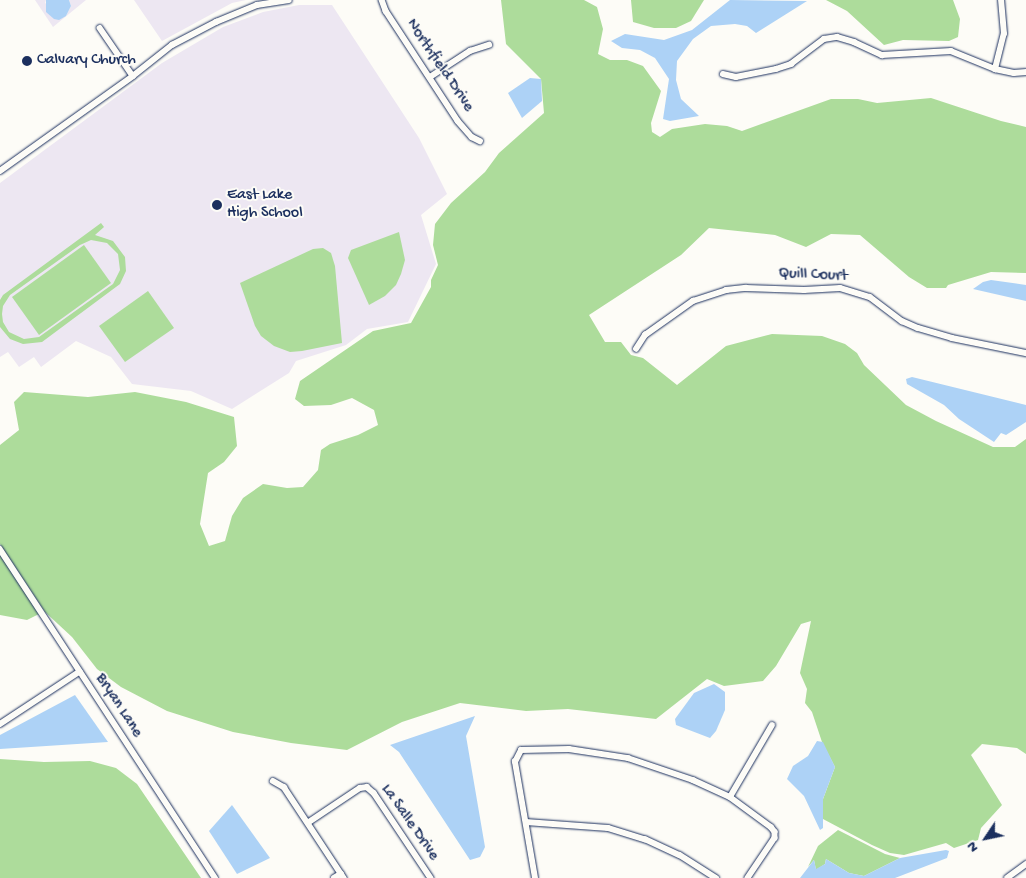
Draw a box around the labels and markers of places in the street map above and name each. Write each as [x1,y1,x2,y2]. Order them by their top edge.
place label: Calvary Church [37,51,136,71]
marker: Calvary Church [21,55,33,67]
place label: East Lake High School [227,186,303,224]
marker: East Lake High School [211,199,223,211]

